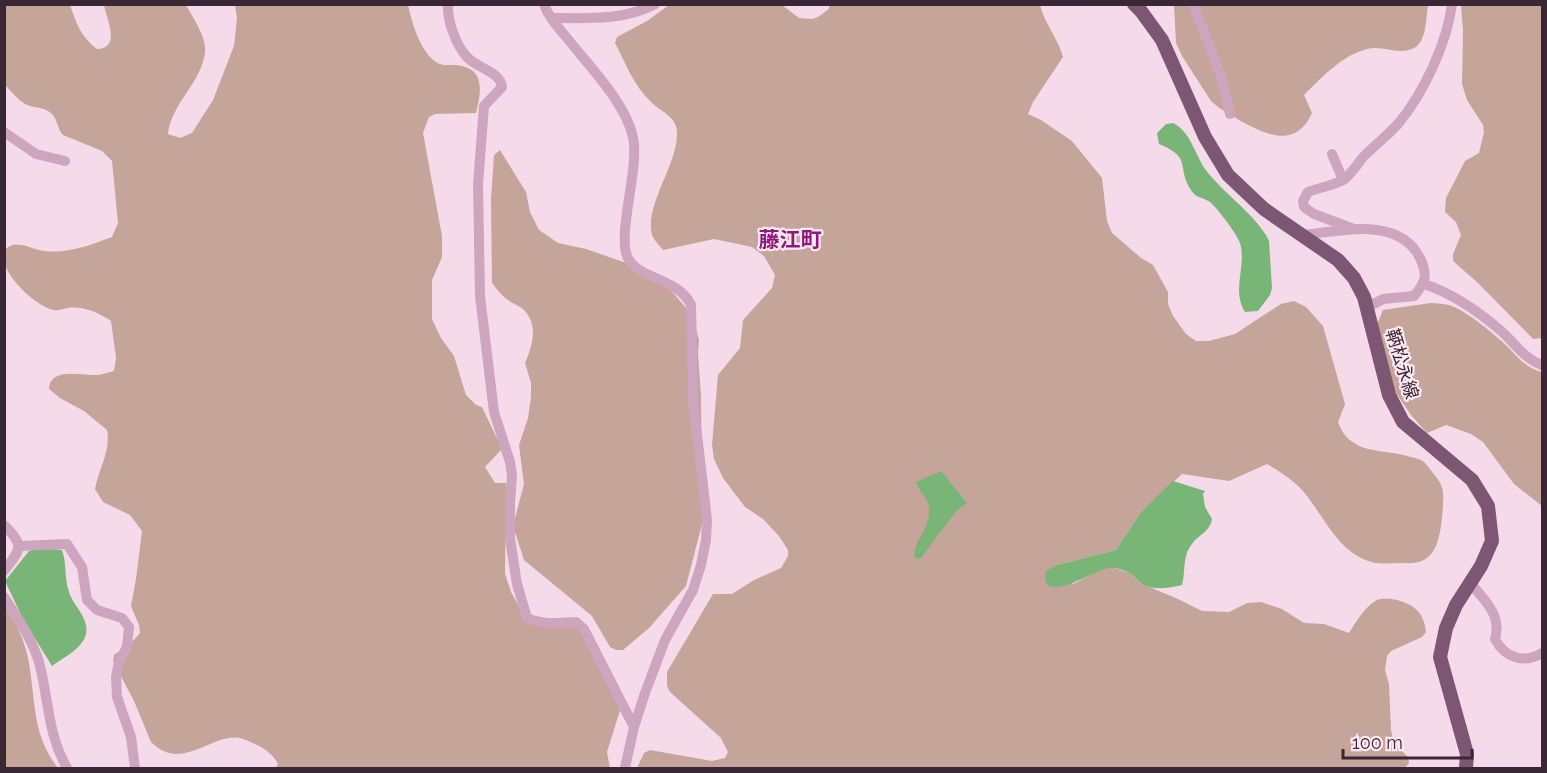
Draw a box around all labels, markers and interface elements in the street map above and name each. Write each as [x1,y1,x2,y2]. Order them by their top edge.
district label: 藤江町 [759,227,822,252]
street label: 鞆松永線 [1382,326,1423,401]
scale bar [1343,722,1472,760]
text: 100 m [1352,732,1403,753]

